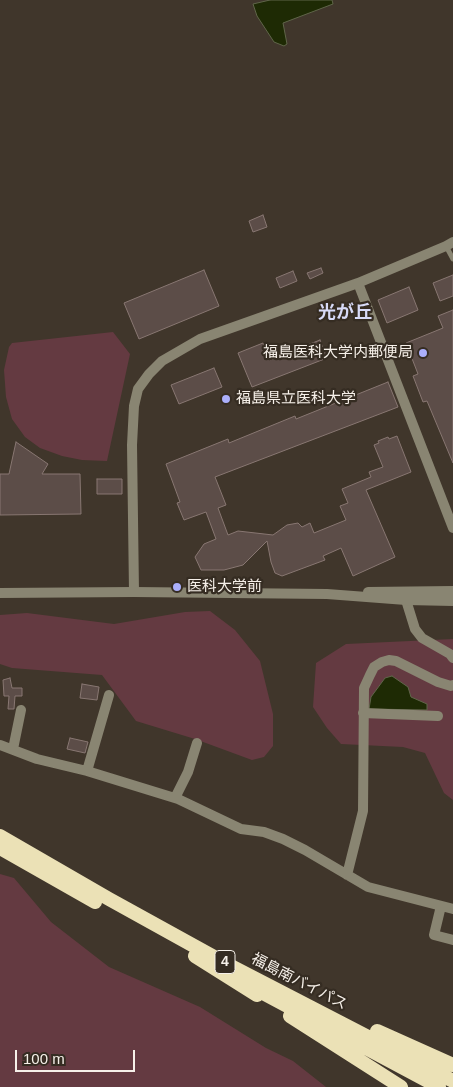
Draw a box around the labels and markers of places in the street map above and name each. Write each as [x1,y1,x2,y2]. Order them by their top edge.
place label: 福島医科大学内郵便局 [263,344,413,362]
marker: 福島医科大学内郵便局 [417,347,429,359]
place label: 福島県立医科大学 [236,390,356,408]
marker: 福島県立医科大学 [220,393,232,405]
place label: 医科大学前 [187,578,262,596]
marker: 医科大学前 [171,581,183,593]

